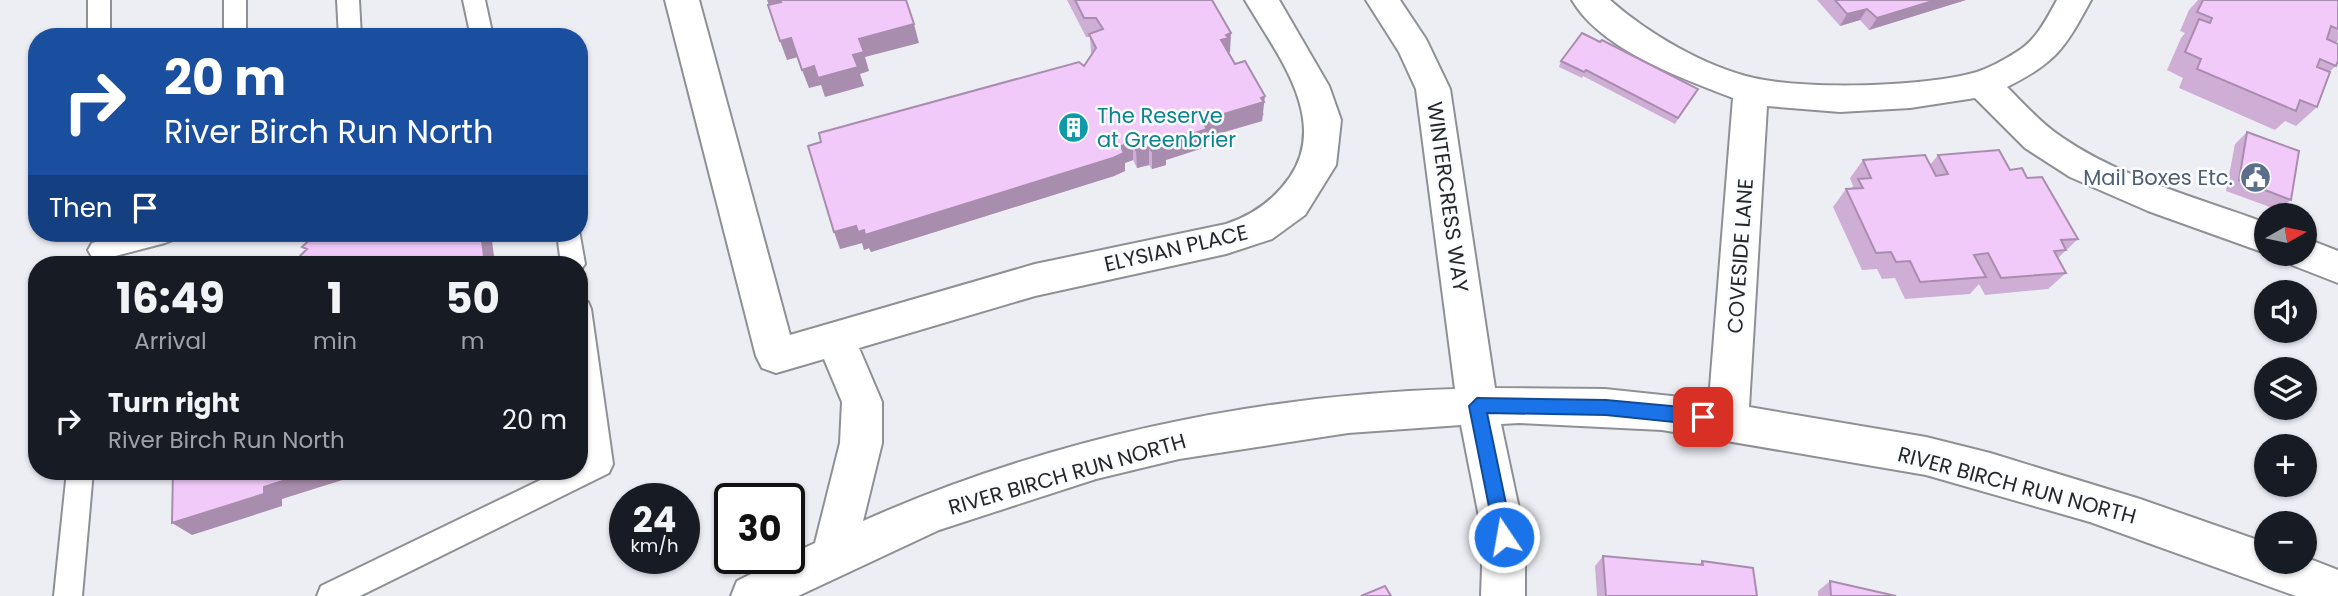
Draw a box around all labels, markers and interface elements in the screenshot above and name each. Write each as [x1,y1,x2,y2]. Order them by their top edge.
text: 20 m [164,44,286,112]
icon: right [49,56,140,147]
street label: WINTERCRESS WAY [1420,100,1476,294]
place label: The Reserve at Greenbrier [1097,101,1236,154]
text: River Birch Run North [164,109,493,154]
building icon: The Reserve at Greenbrier [1057,110,1091,144]
public building icon: Mail Boxes Etc. [2239,160,2273,194]
place label: Mail Boxes Etc. [2083,163,2233,192]
street label: COVESIDE LANE [1720,178,1760,334]
icon: arrive [126,189,164,227]
text: Then [49,190,112,226]
north arrow [2254,203,2317,266]
map controls [2254,203,2317,574]
street label: ELYSIAN PLACE [1101,217,1251,279]
text: 16:49 [116,269,225,328]
text: 1 [327,269,343,328]
text: 50 [445,269,500,328]
button: sound [2254,280,2317,343]
text: Arrival [134,325,207,357]
text: min [313,325,357,357]
text: m [461,325,484,357]
button: layers [2254,357,2317,420]
text: Turn right [108,385,240,421]
pin [1673,387,1733,447]
icon: arrive [1684,398,1722,436]
icon: right [49,402,87,440]
text: 20 m [502,402,567,438]
text: River Birch Run North [108,424,345,456]
street label: RIVER BIRCH RUN NORTH [945,426,1189,522]
button: + [2254,434,2317,497]
street label: RIVER BIRCH RUN NORTH [1895,439,2139,531]
speed limit sign: 30 [714,483,805,574]
text: 24 [633,495,676,544]
position arrow [1467,500,1541,574]
button: − [2254,511,2317,574]
text: km/h [631,533,678,558]

